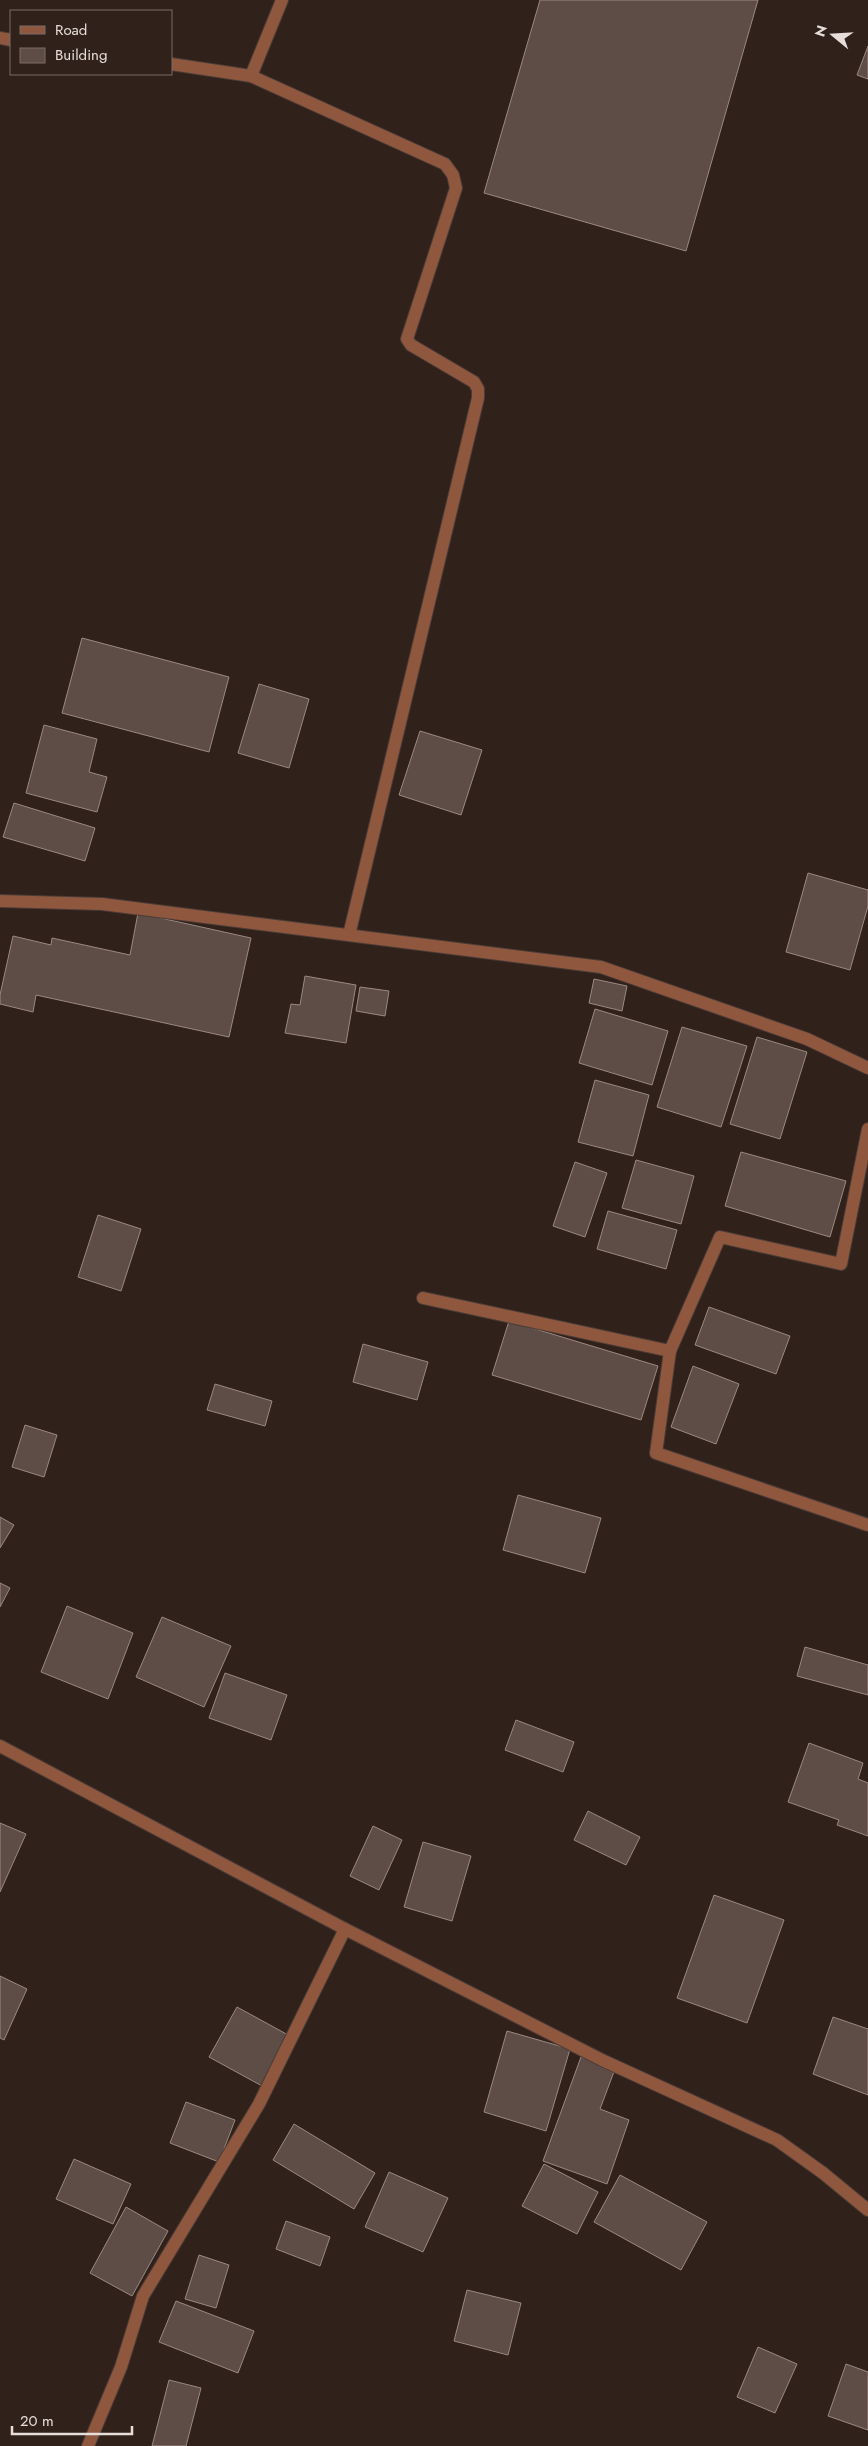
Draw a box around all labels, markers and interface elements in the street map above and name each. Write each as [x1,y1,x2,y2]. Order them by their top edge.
legend [10,10,172,75]
north arrow [808,10,858,60]
text: Road [55,19,87,41]
text: N [809,23,832,39]
text: Building [55,44,107,66]
scale bar [12,2404,132,2436]
text: 20 m [20,2410,54,2432]

